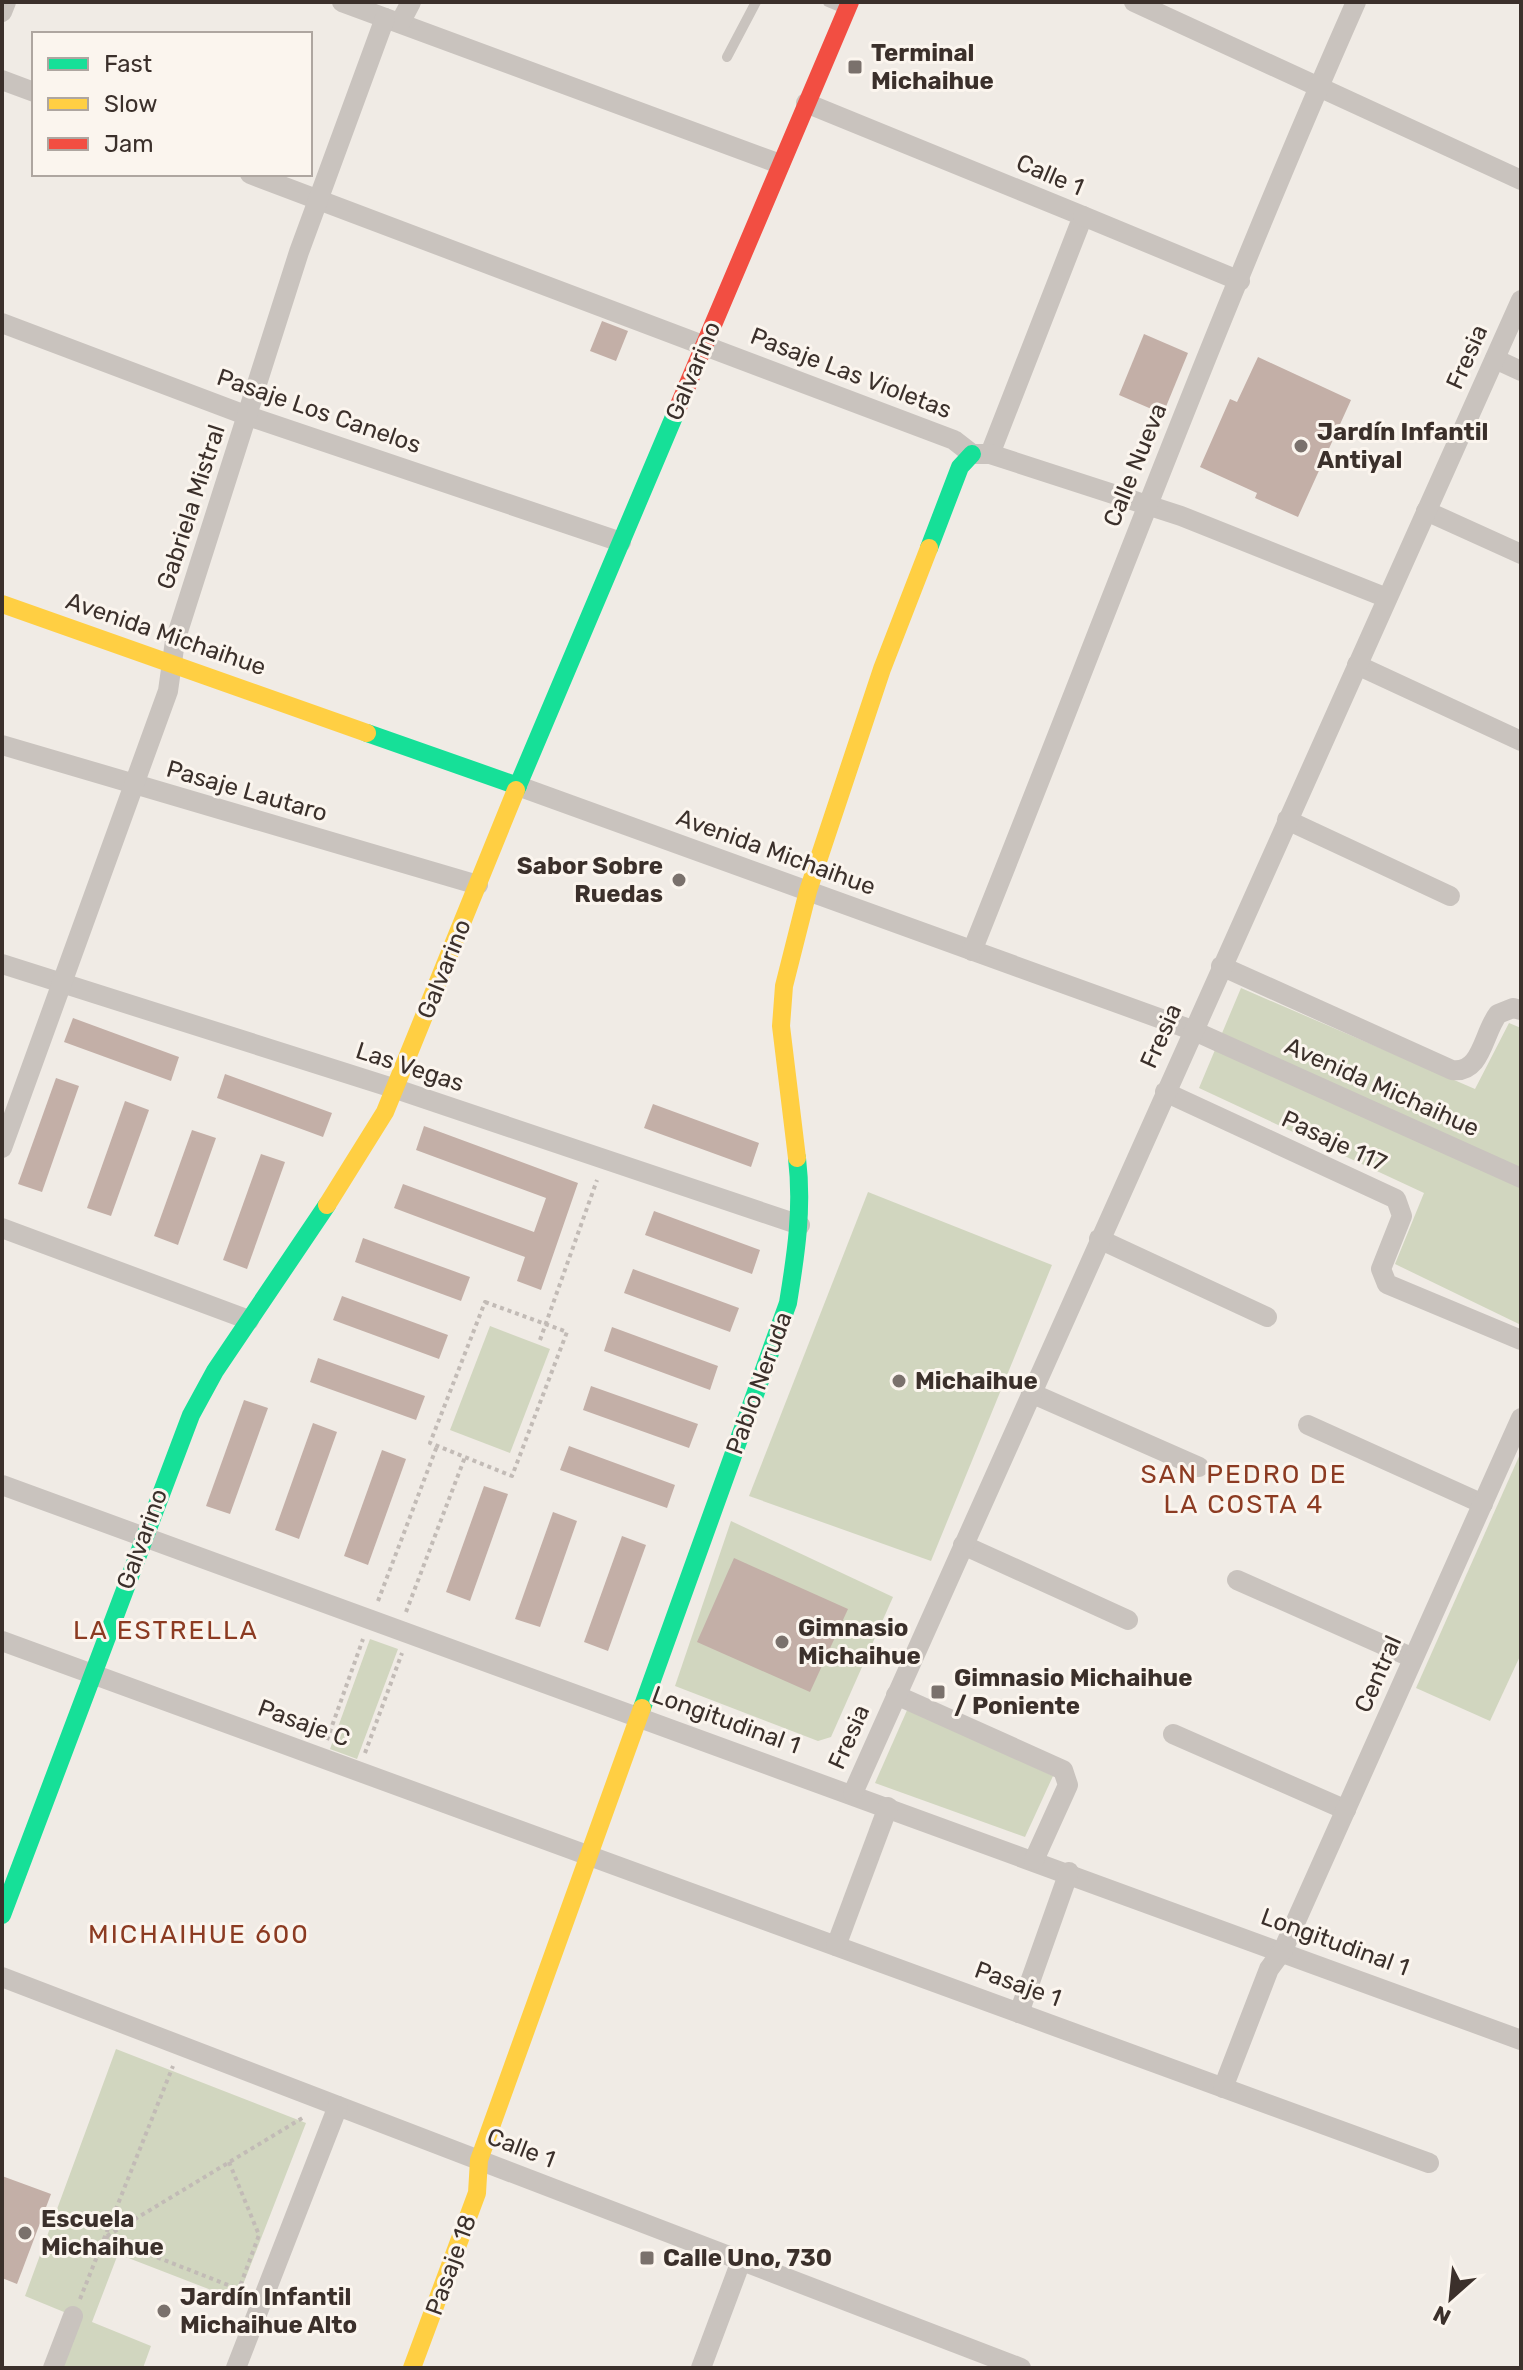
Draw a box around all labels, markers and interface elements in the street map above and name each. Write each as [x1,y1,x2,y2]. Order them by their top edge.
legend [32,32,312,176]
place label: Terminal Michaihue [871,39,994,95]
text: Fast [104,50,152,78]
marker: Terminal Michaihue [846,58,864,76]
text: Slow [104,90,157,118]
text: Jam [104,130,154,158]
street label: Calle 1 [1012,148,1088,202]
street label: Galvarino [660,317,726,425]
street label: Fresia [1441,321,1493,393]
street label: Pasaje Las Violetas [747,322,955,424]
street label: Pasaje Los Canelos [213,363,425,459]
street label: Calle Nueva [1098,399,1172,531]
place label: Jardín Infantil Antiyal [1317,418,1488,474]
street label: Gabriela Mistral [151,421,231,593]
marker: Jardín Infantil Antiyal [1292,437,1310,455]
street label: Avenida Michaihue [62,587,270,681]
street label: Pasaje Lautaro [163,755,331,827]
street label: Avenida Michaihue [673,803,879,901]
place label: Sabor Sobre Ruedas [517,852,663,908]
marker: Sabor Sobre Ruedas [670,871,688,889]
street label: Galvarino [411,915,477,1023]
street label: Fresia [1135,1000,1187,1072]
street label: Avenida Michaihue [1281,1032,1483,1142]
street label: Las Vegas [352,1036,468,1098]
street label: Pasaje 117 [1277,1105,1391,1177]
street label: Pablo Neruda [720,1308,798,1458]
place label: Michaihue [915,1367,1038,1395]
marker: Michaihue [890,1372,908,1390]
district label: SAN PEDRO DE LA COSTA 4 [1141,1459,1347,1520]
street label: Galvarino [111,1485,173,1593]
place label: Gimnasio Michaihue [798,1614,921,1670]
district label: LA ESTRELLA [73,1615,259,1646]
street label: Central [1349,1631,1407,1717]
marker: Gimnasio Michaihue [773,1633,791,1651]
place label: Gimnasio Michaihue / Poniente [954,1664,1192,1720]
street label: Longitudinal 1 [648,1680,804,1760]
marker: Gimnasio Michaihue / Poniente [929,1683,947,1701]
street label: Pasaje C [254,1694,354,1752]
street label: Fresia [823,1701,875,1773]
street label: Longitudinal 1 [1257,1902,1413,1982]
district label: MICHAIHUE 600 [88,1919,310,1950]
street label: Pasaje 1 [971,1955,1065,2013]
street label: Calle 1 [483,2122,559,2174]
place label: Escuela Michaihue [41,2205,164,2261]
street label: Pasaje 18 [420,2211,482,2319]
marker: Escuela Michaihue [16,2224,34,2242]
place label: Calle Uno, 730 [663,2244,832,2272]
marker: Calle Uno, 730 [638,2249,656,2267]
north arrow [1411,2258,1491,2338]
place label: Jardín Infantil Michaihue Alto [180,2283,357,2339]
text: N [1429,2300,1455,2331]
marker: Jardín Infantil Michaihue Alto [155,2302,173,2320]

